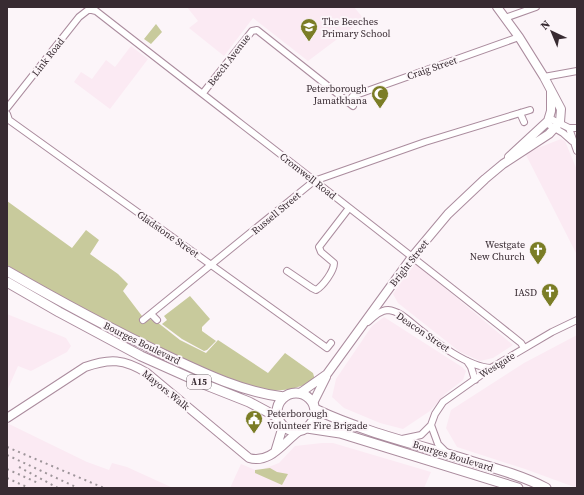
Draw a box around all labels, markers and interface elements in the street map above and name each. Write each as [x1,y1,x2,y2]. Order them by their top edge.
north arrow [532,12,572,52]
place label: The Beeches Primary School [322,15,391,40]
school or university icon: The Beeches Primary School [299,17,319,42]
text: N [537,17,553,33]
street label: Beech Avenue [205,31,253,89]
street label: Link Road [29,35,67,79]
street label: Craig Street [405,53,459,83]
place label: Peterborough Jamatkhana [306,82,368,107]
mosque icon: Peterborough Jamatkhana [370,84,390,109]
street label: Cromwell Road [277,150,339,202]
street label: Russell Street [249,188,304,237]
street label: Gladstone Street [134,208,202,261]
street label: Bright Street [387,236,432,289]
place label: Westgate New Church [470,238,525,263]
church icon: Westgate New Church [528,240,548,265]
church icon: IASD [540,282,560,307]
place label: IASD [515,286,537,299]
street label: Deacon Street [394,309,453,355]
street label: Bourges Boulevard [102,319,183,367]
street label: Westgate [477,349,517,381]
street label: Mayors Walk [140,367,193,413]
road number: A15 [187,375,211,389]
place label: Peterborough Volunteer Fire Brigade [267,407,368,432]
public building icon: Peterborough Volunteer Fire Brigade [244,409,264,434]
street label: Bourges Boulevard [411,438,495,475]

